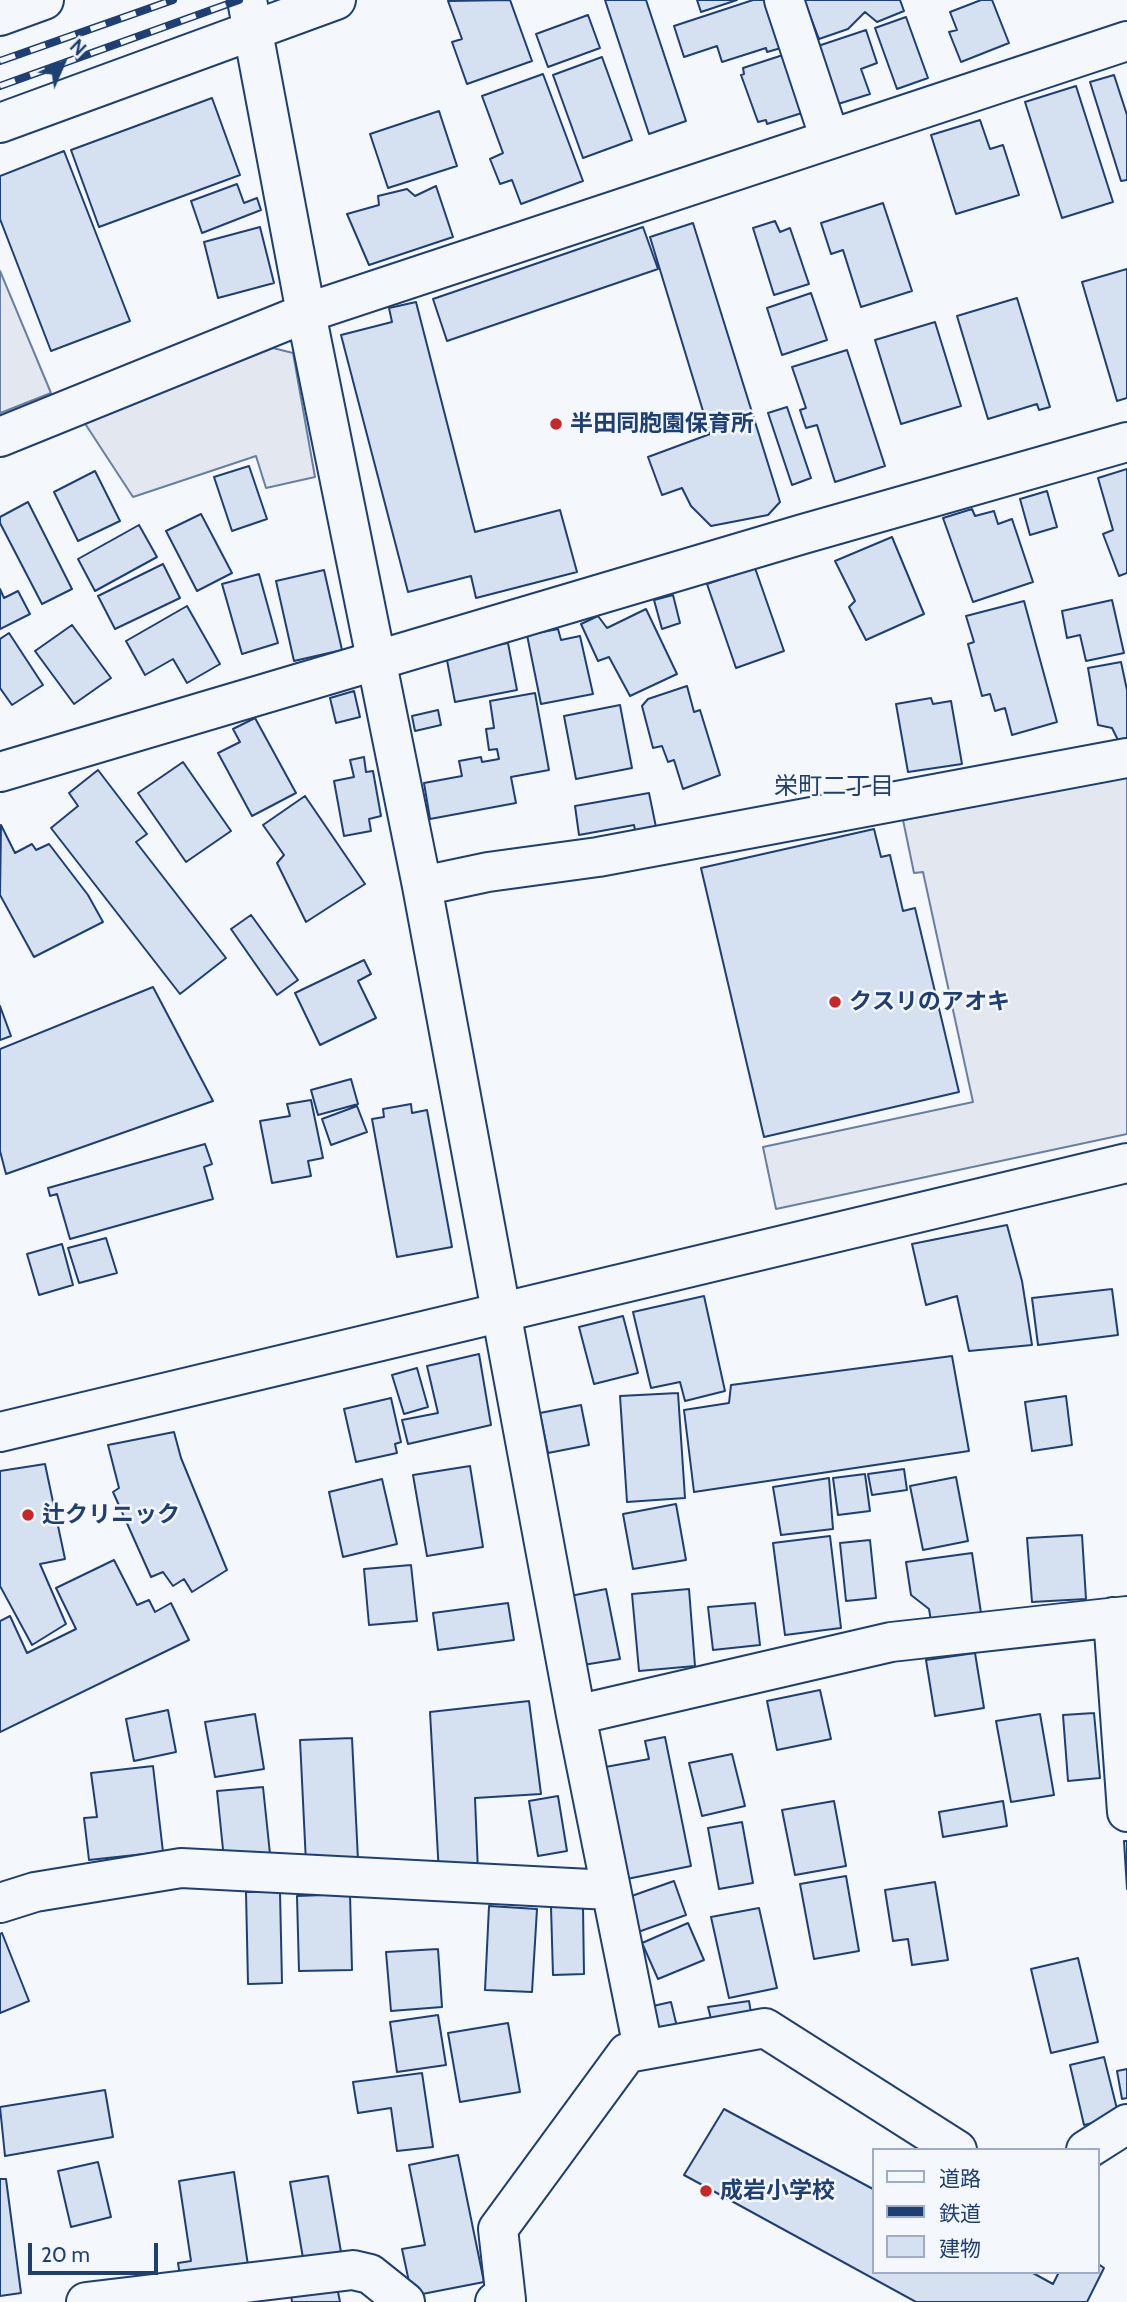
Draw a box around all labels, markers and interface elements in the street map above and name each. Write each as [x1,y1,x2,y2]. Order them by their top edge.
north arrow [28,28,98,98]
text: N [65,35,91,60]
place label: 半田同胞園保育所 [570,410,754,438]
marker: 半田同胞園保育所 [548,416,564,432]
district label: 栄町二丁目 [774,773,894,801]
place label: クスリのアオキ [849,988,1010,1016]
marker: クスリのアオキ [827,994,843,1010]
place label: 辻クリニック [42,1501,180,1529]
marker: 辻クリニック [20,1507,36,1523]
legend [872,2148,1099,2274]
text: 道路 [939,2166,981,2191]
place label: 成岩小学校 [720,2177,835,2205]
marker: 成岩小学校 [698,2183,714,2199]
text: 鉄道 [939,2201,981,2226]
scale bar [32,2228,161,2272]
text: 建物 [939,2236,981,2261]
text: 20 m [41,2242,90,2267]

